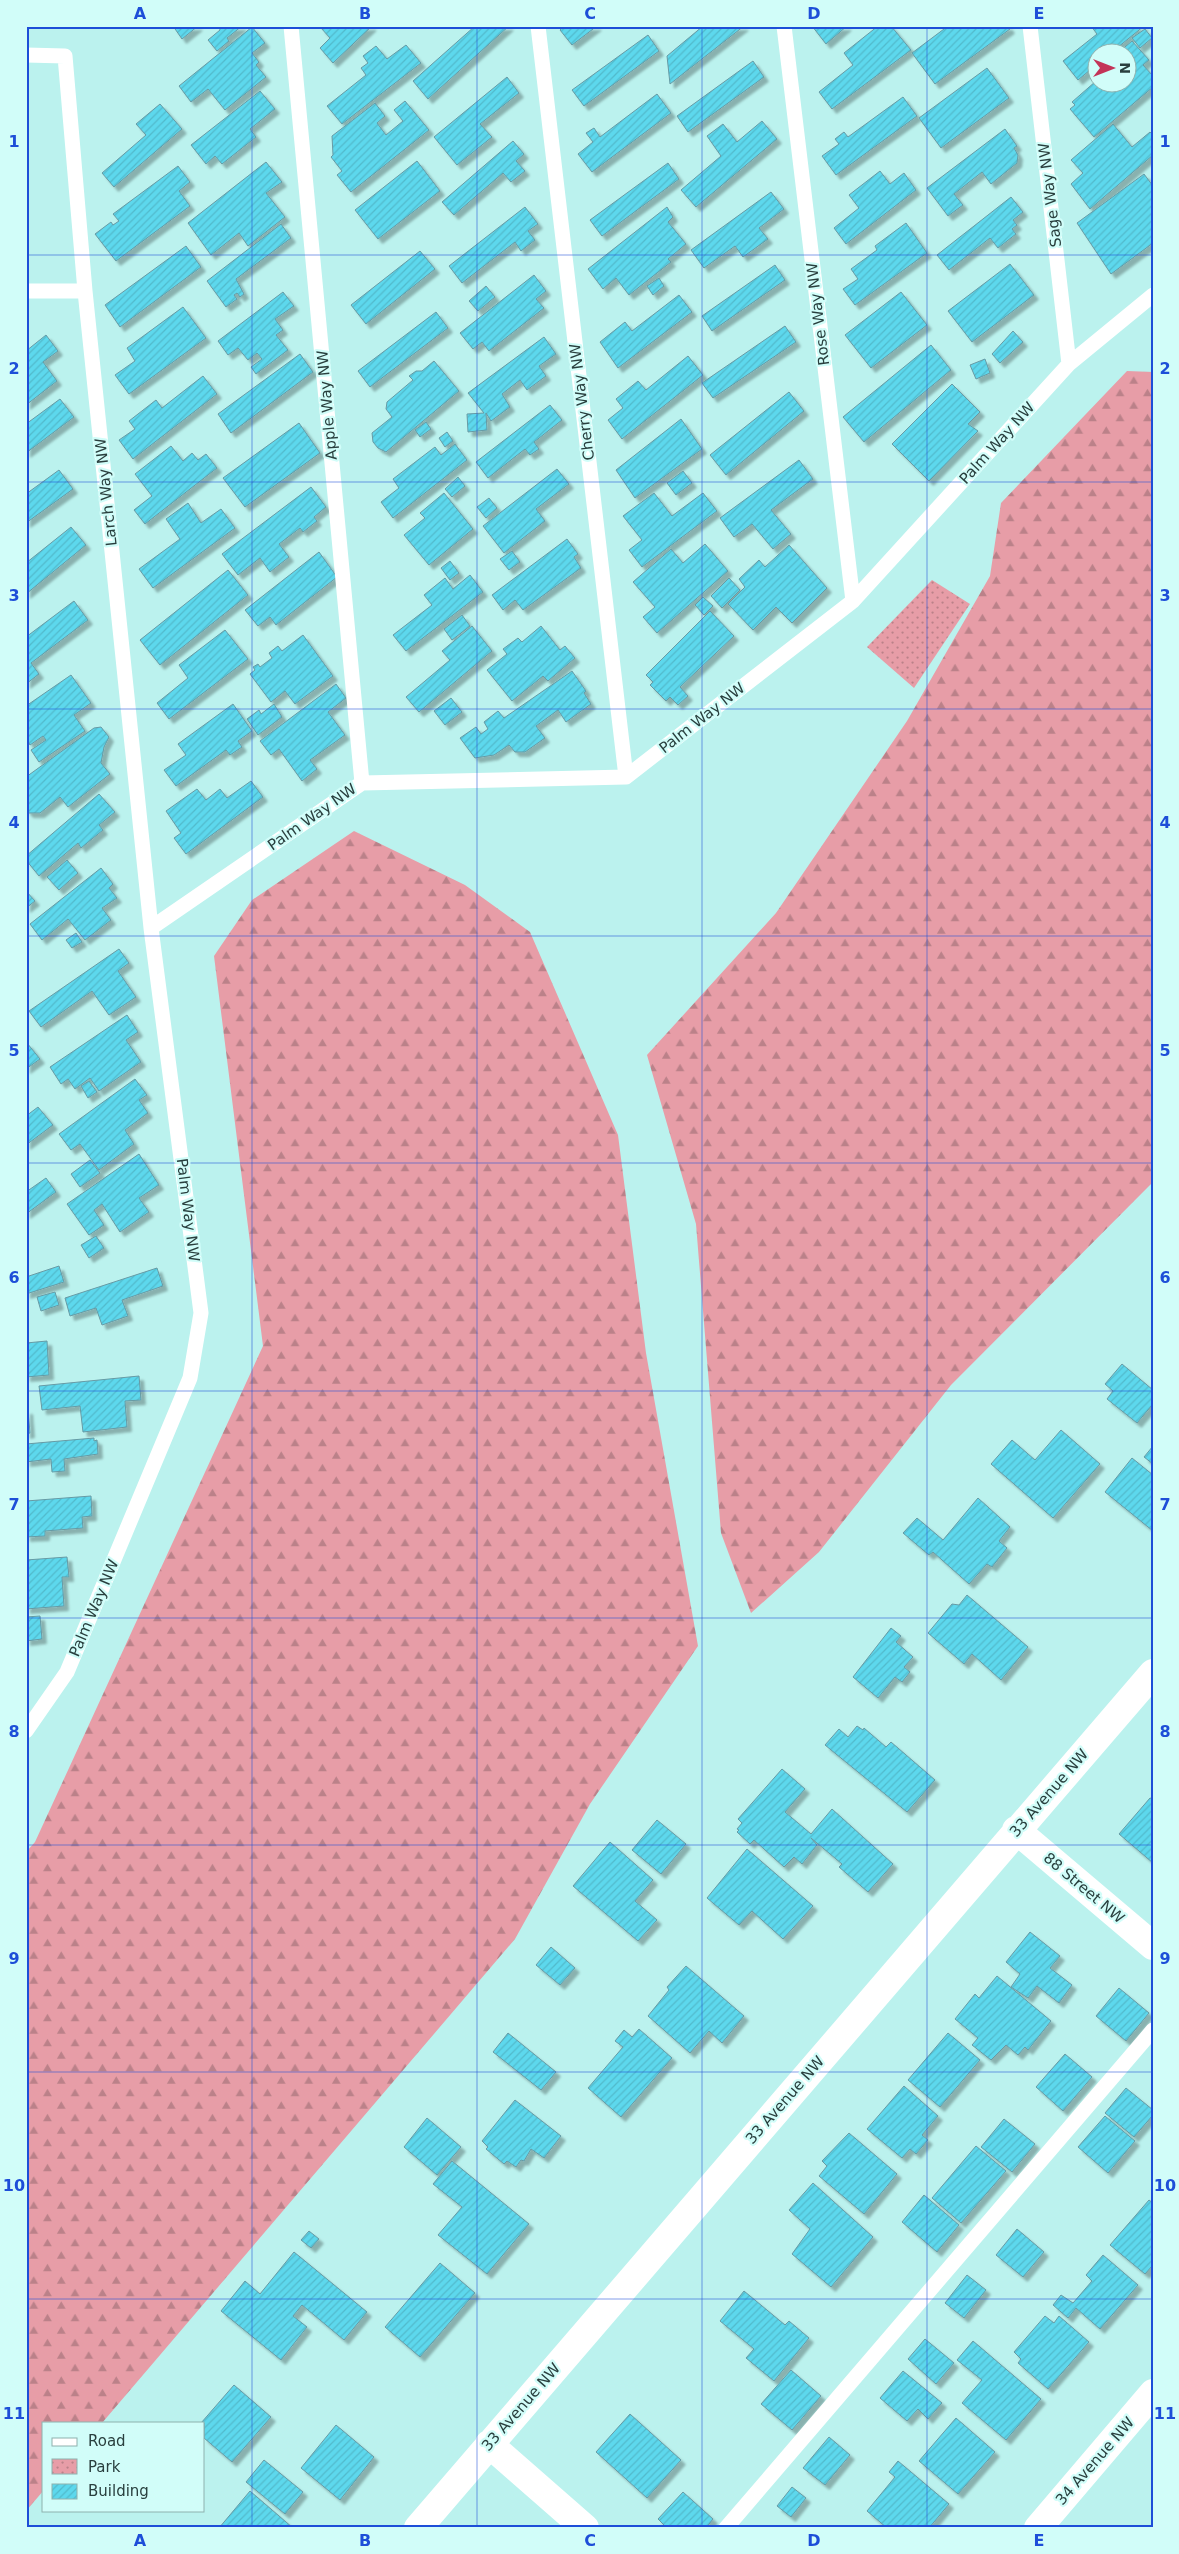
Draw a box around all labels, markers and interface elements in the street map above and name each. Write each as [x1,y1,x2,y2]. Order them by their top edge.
text: A [134,4,147,23]
text: B [359,4,371,23]
text: C [584,4,596,23]
text: D [807,4,821,23]
text: E [1034,4,1044,23]
north arrow [1086,42,1136,92]
text: N [1117,62,1133,74]
text: 1 [8,132,20,151]
text: 1 [1159,132,1171,151]
street label: Sage Way NW [1035,142,1065,248]
street label: Rose Way NW [803,261,833,366]
street label: Cherry Way NW [566,342,598,462]
street label: Apple Way NW [313,349,341,461]
text: 2 [8,359,20,378]
text: 2 [1159,359,1171,378]
street label: Palm Way NW [956,398,1039,488]
street label: Larch Way NW [91,437,121,547]
text: 3 [8,586,20,605]
text: 3 [1159,586,1171,605]
street label: Palm Way NW [656,679,749,757]
street label: Palm Way NW [264,780,360,854]
text: 4 [8,813,20,832]
text: 4 [1159,813,1171,832]
text: 5 [8,1041,20,1060]
text: 5 [1159,1041,1171,1060]
street label: Palm Way NW [173,1157,203,1263]
text: 6 [8,1268,20,1287]
text: 6 [1159,1268,1171,1287]
text: 7 [8,1495,20,1514]
text: 7 [1159,1495,1171,1514]
street label: Palm Way NW [65,1557,123,1659]
text: 8 [8,1722,20,1741]
text: 8 [1159,1722,1171,1741]
street label: 33 Avenue NW [1006,1745,1092,1841]
street label: 88 Street NW [1040,1849,1128,1927]
text: 9 [8,1949,20,1968]
text: 9 [1159,1949,1171,1968]
street label: 33 Avenue NW [742,2052,828,2148]
text: 10 [3,2176,25,2195]
text: 10 [1154,2176,1176,2195]
street label: 33 Avenue NW [478,2359,564,2455]
text: 11 [3,2404,25,2423]
text: 11 [1154,2404,1176,2423]
street label: 34 Avenue NW [1052,2413,1138,2509]
legend [42,2422,205,2512]
text: Road [88,2432,126,2450]
text: Park [88,2458,121,2476]
text: Building [88,2482,149,2500]
text: A [134,2531,147,2550]
text: B [359,2531,371,2550]
text: C [584,2531,596,2550]
text: D [807,2531,821,2550]
text: E [1034,2531,1044,2550]

